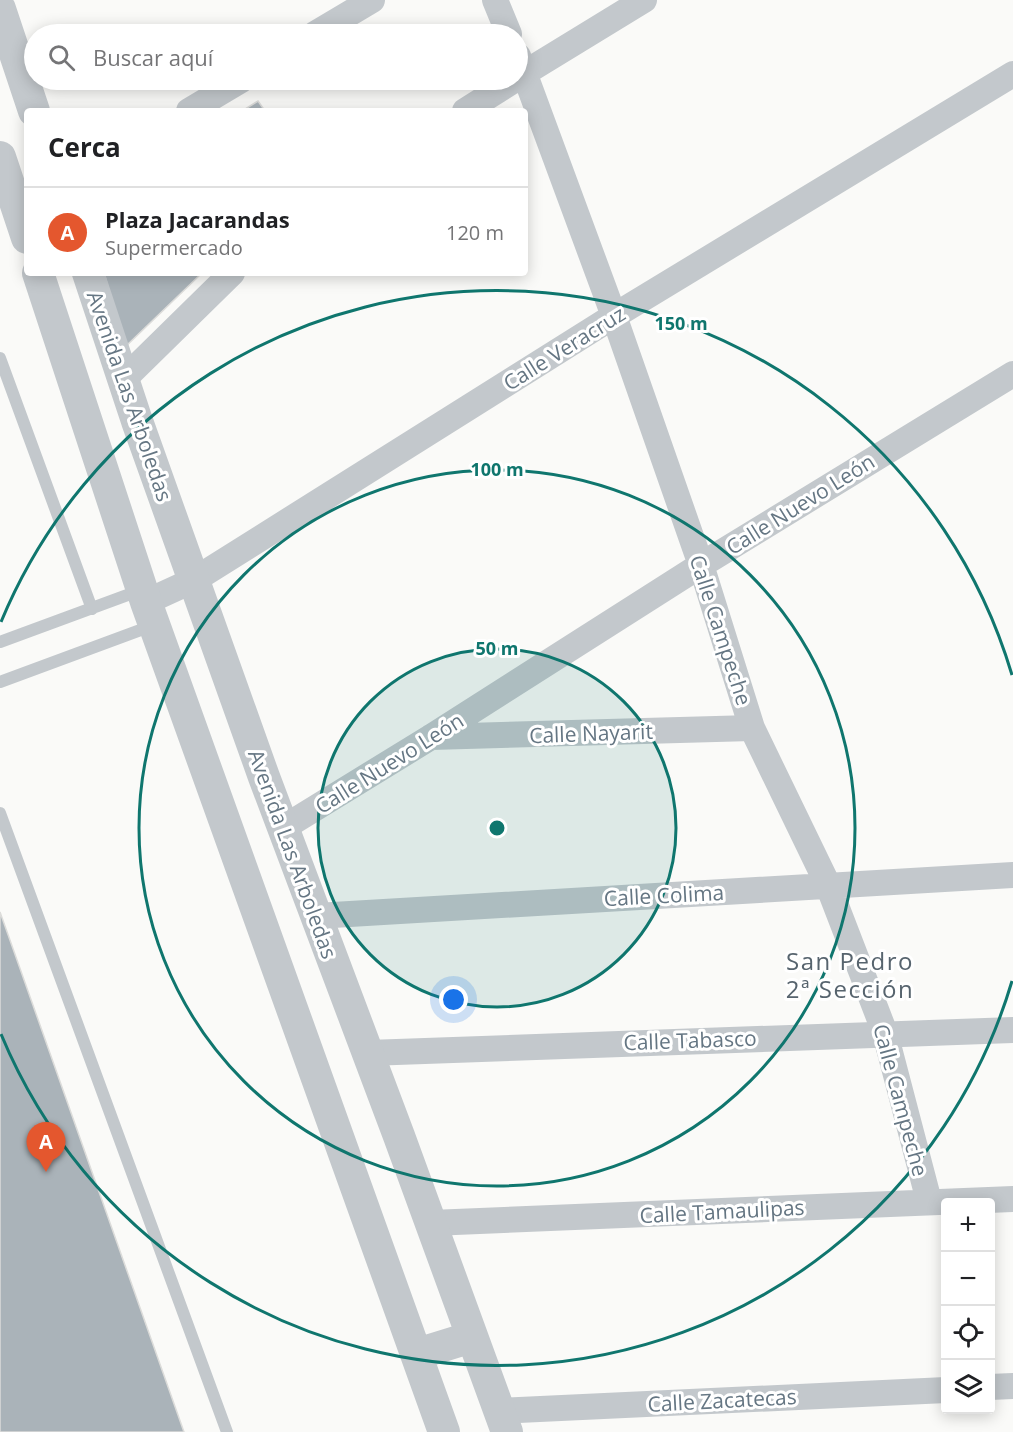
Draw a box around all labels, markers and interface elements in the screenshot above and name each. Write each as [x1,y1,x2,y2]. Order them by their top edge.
search box [24,24,528,90]
icon: search [45,41,78,74]
text: Buscar aquí [93,42,213,72]
text: Cerca [48,129,121,165]
text: Plaza Jacarandas [105,204,290,234]
text: A [61,219,74,246]
text: 120 m [446,219,504,246]
text: Supermercado [105,234,243,261]
street label: Avenida Las Arboledas [81,287,179,505]
street label: Calle Veracruz [498,299,630,397]
text: 150 m [654,311,708,335]
street label: Calle Nuevo León [720,447,880,561]
text: 100 m [470,457,524,481]
street label: Calle Campeche [684,551,758,709]
text: 50 m [476,636,518,660]
street label: Calle Nuevo León [309,706,469,820]
street label: Calle Nayarit [529,717,653,749]
street label: Avenida Las Arboledas [242,745,344,963]
centre of rings [487,818,507,838]
street label: Calle Colima [603,878,725,912]
district label: San Pedro 2ª Sección [786,944,914,1005]
your location [439,985,468,1014]
street label: Calle Campeche [867,1021,935,1179]
street label: Calle Tabasco [623,1024,757,1056]
pin: A [26,1122,66,1172]
street label: Calle Tamaulipas [639,1193,805,1229]
map controls [941,1198,995,1414]
button: + [941,1198,995,1252]
button: − [941,1252,995,1306]
button: locate [941,1306,995,1360]
button: layers [941,1360,995,1414]
street label: Calle Zacatecas [647,1382,797,1418]

